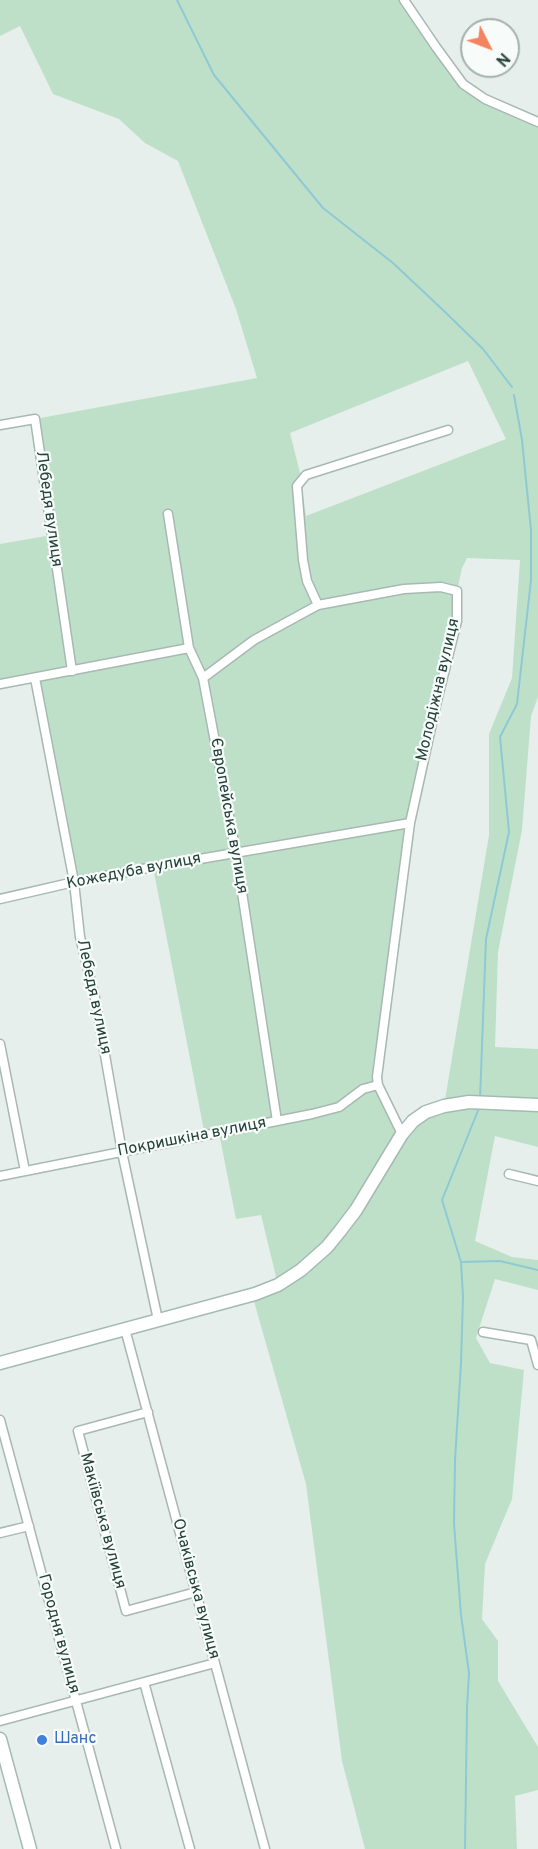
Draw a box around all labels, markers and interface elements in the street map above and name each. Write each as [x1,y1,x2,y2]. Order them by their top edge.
north arrow [460,18,520,78]
text: N [491,48,513,70]
street label: Лебедя вулиця [30,450,66,568]
street label: Молодіжна вулиця [413,617,465,763]
street label: Європейська вулиця [205,737,251,895]
street label: Кожедуба вулиця [65,850,203,894]
street label: Лебедя вулиця [71,938,115,1056]
street label: Покришкіна вулиця [116,1114,268,1162]
street label: Макіївська вулиця [75,1451,129,1591]
street label: Очаківська вулиця [167,1517,223,1661]
street label: Городня вулиця [33,1572,83,1696]
place label: Шанс [54,1730,96,1750]
marker: Шанс [35,1733,49,1747]

